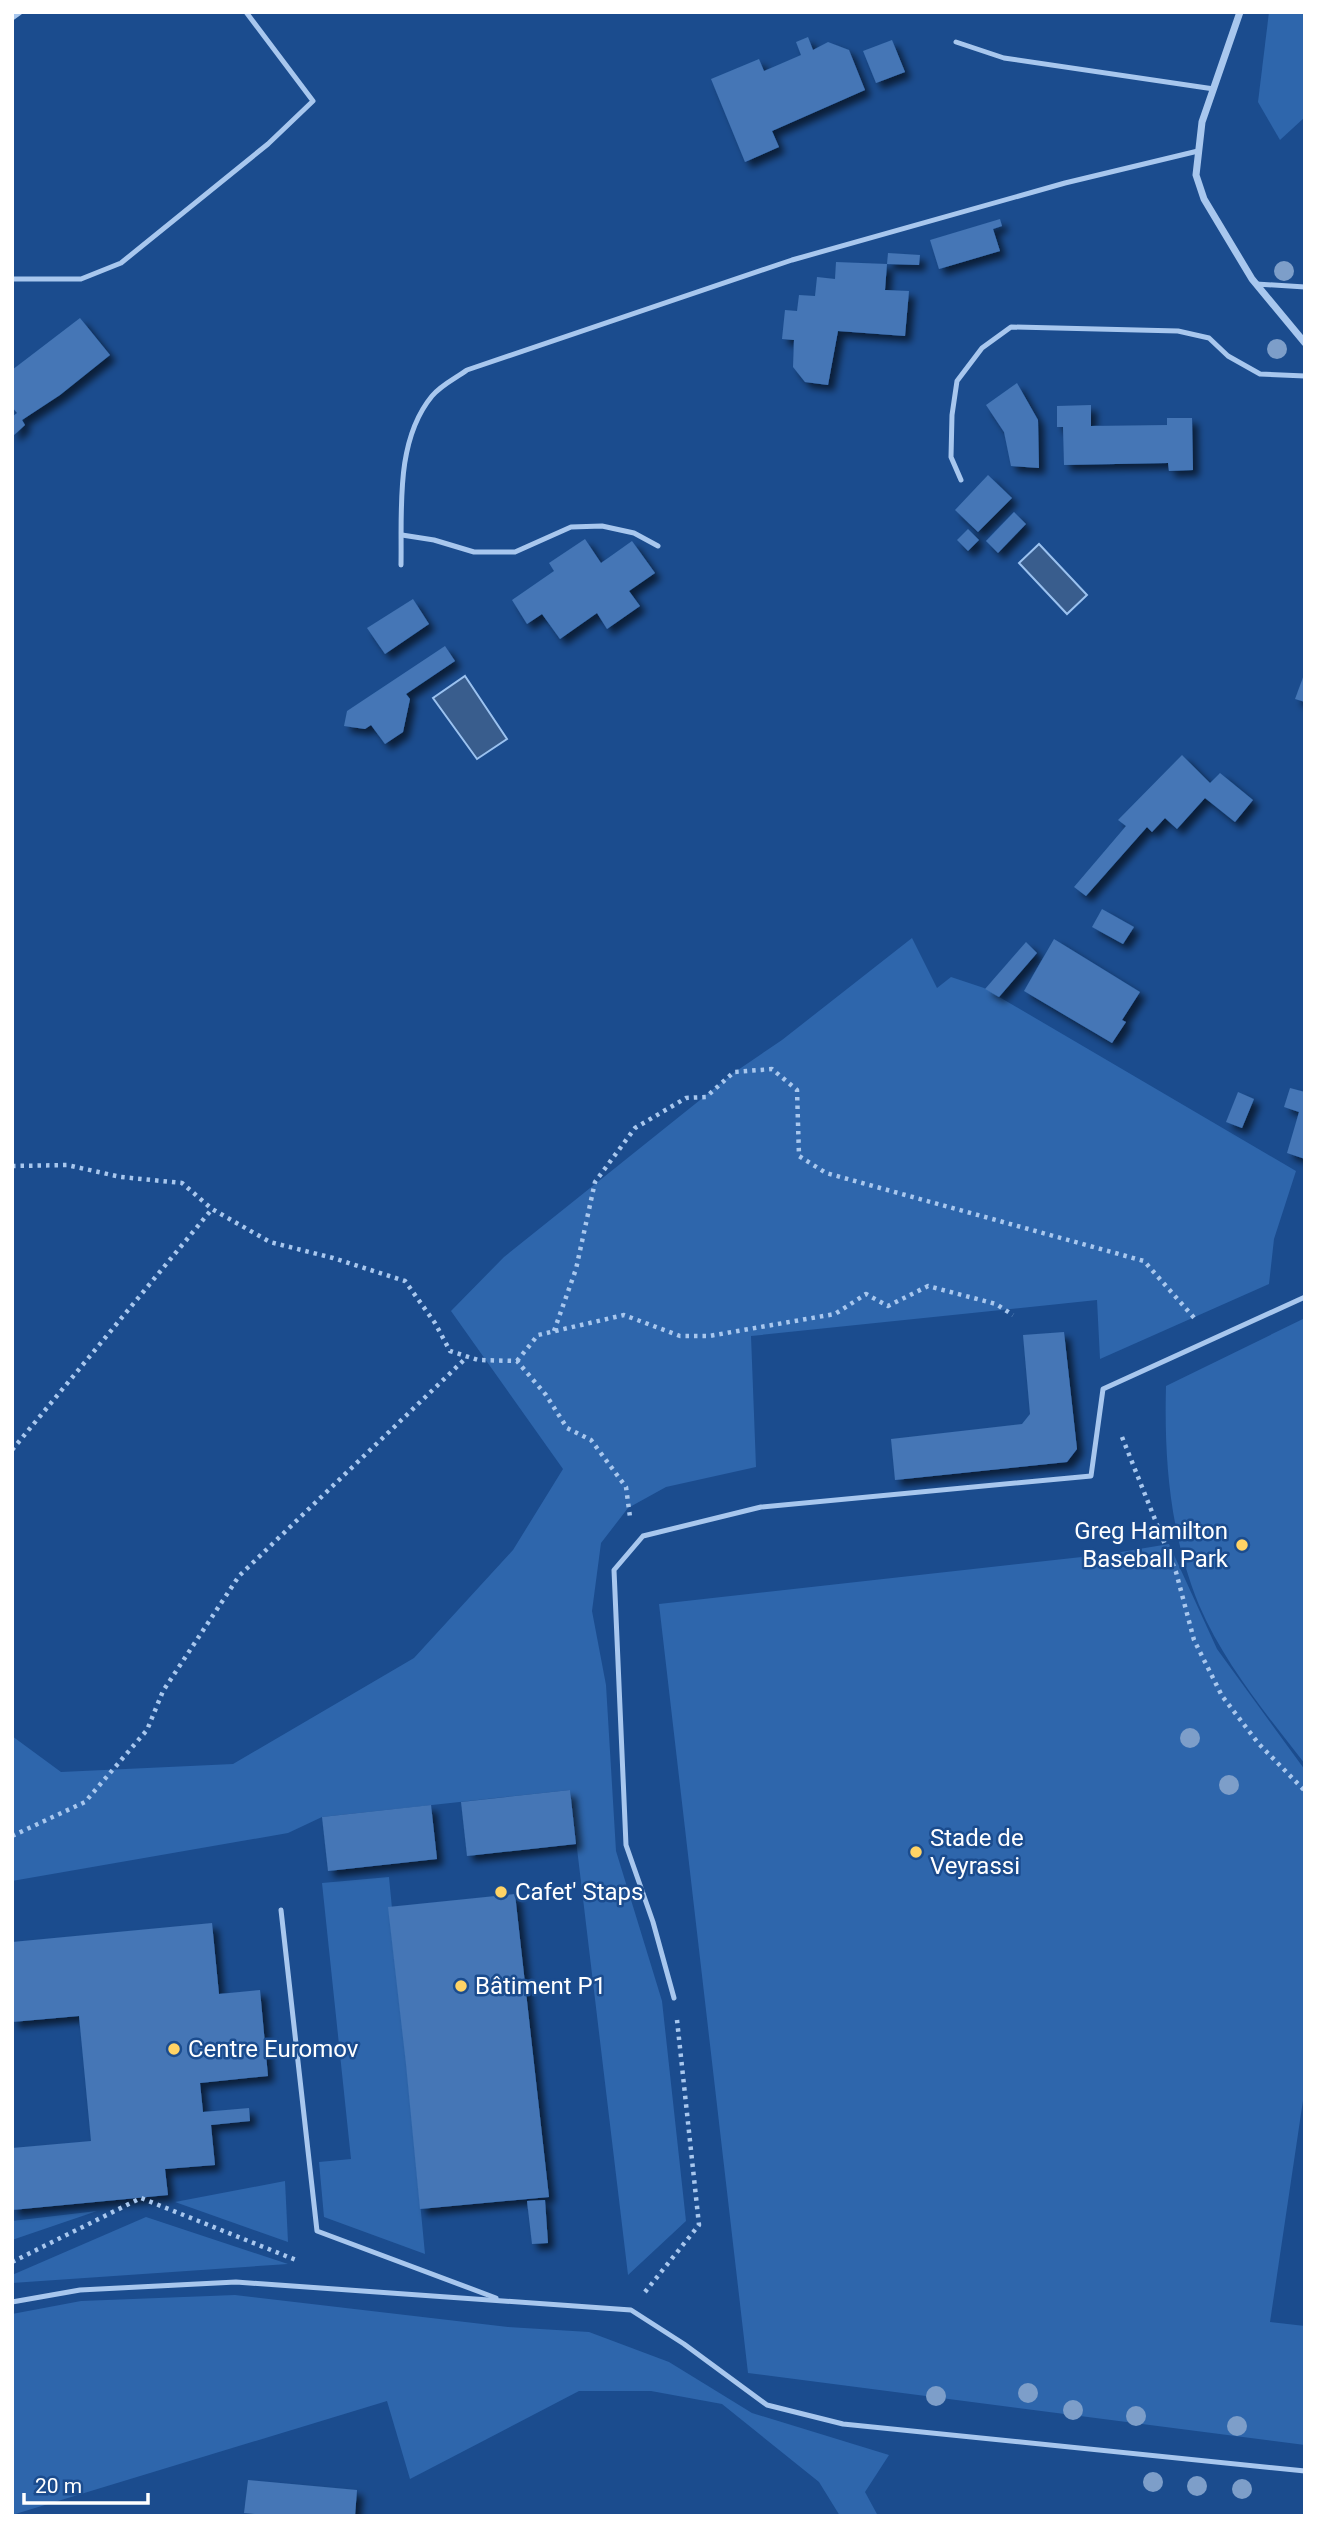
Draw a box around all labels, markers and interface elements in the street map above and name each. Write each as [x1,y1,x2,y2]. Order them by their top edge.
place label: Greg Hamilton Baseball Park [1074,1517,1229,1573]
marker: Greg Hamilton Baseball Park [1234,1537,1250,1553]
place label: Stade de Veyrassi [930,1824,1024,1880]
marker: Stade de Veyrassi [908,1844,924,1860]
place label: Cafet' Staps [515,1878,643,1906]
marker: Cafet' Staps [493,1884,509,1900]
place label: Bâtiment P1 [475,1972,606,2000]
marker: Bâtiment P1 [453,1978,469,1994]
place label: Centre Euromov [188,2035,359,2063]
marker: Centre Euromov [166,2041,182,2057]
scale bar [24,2462,149,2506]
text: 20 m [35,2474,82,2498]

